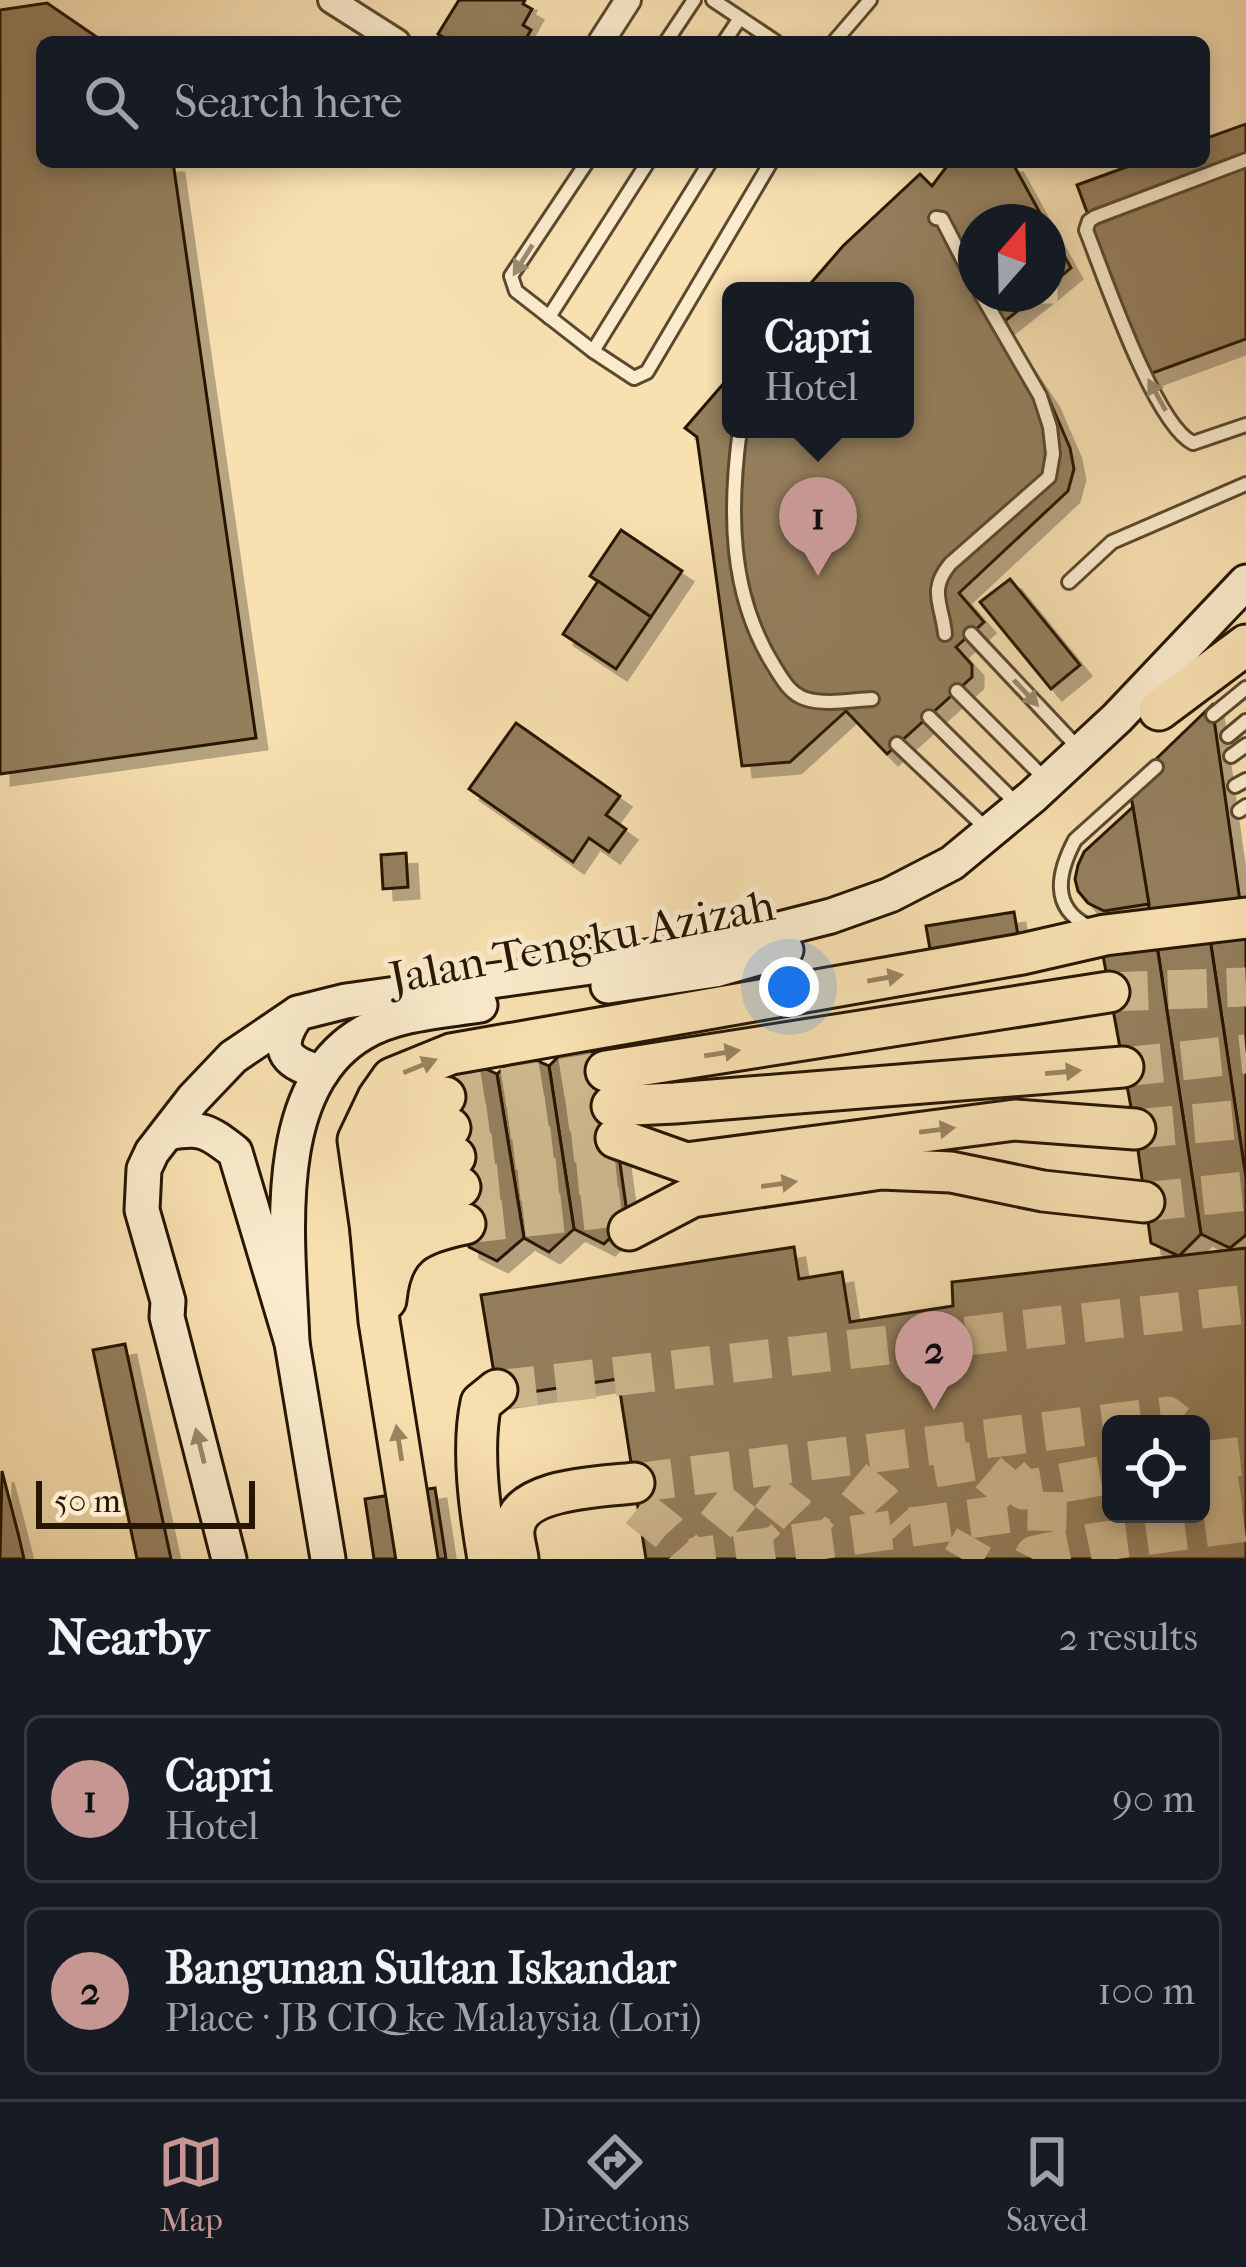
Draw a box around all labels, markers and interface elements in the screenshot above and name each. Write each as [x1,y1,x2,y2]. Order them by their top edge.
search box [36,36,1210,168]
icon: search [78,69,144,135]
text: Search here [174,76,402,129]
north arrow [958,204,1066,312]
one-way arrow [513,243,535,276]
popup [722,282,914,438]
text: Capri [764,311,872,364]
text: Hotel [764,364,858,410]
one-way arrow [1147,379,1168,412]
pin: 1 [779,477,857,576]
one-way arrow [1011,678,1039,707]
street label: Jalan Tengku Azizah [382,879,779,1006]
your location [759,957,819,1017]
one-way arrow [867,968,904,987]
one-way arrow [703,1043,741,1062]
one-way arrow [403,1056,439,1075]
one-way arrow [1045,1062,1082,1081]
one-way arrow [919,1120,956,1139]
one-way arrow [761,1174,798,1193]
pin: 2 [895,1311,973,1410]
map controls [1102,1415,1210,1523]
button: locate [1102,1415,1210,1523]
one-way arrow [389,1424,407,1462]
one-way arrow [190,1427,209,1464]
scale bar [36,1475,255,1528]
text: 50 m [54,1482,121,1521]
text: Nearby [48,1607,209,1667]
text: 2 results [1059,1614,1198,1660]
text: Capri [165,1750,273,1803]
text: 1 [83,1776,97,1822]
text: 90 m [1112,1776,1195,1822]
text: Hotel [165,1803,259,1849]
text: Bangunan Sultan Iskandar [165,1942,676,1995]
text: 2 [80,1968,100,2014]
text: 100 m [1097,1968,1195,2014]
text: Place · JB CIQ ke Malaysia (Lori) [165,1995,702,2041]
tab: Map [158,2129,224,2240]
tab: Directions [541,2129,689,2240]
tab: Saved [1006,2129,1088,2240]

